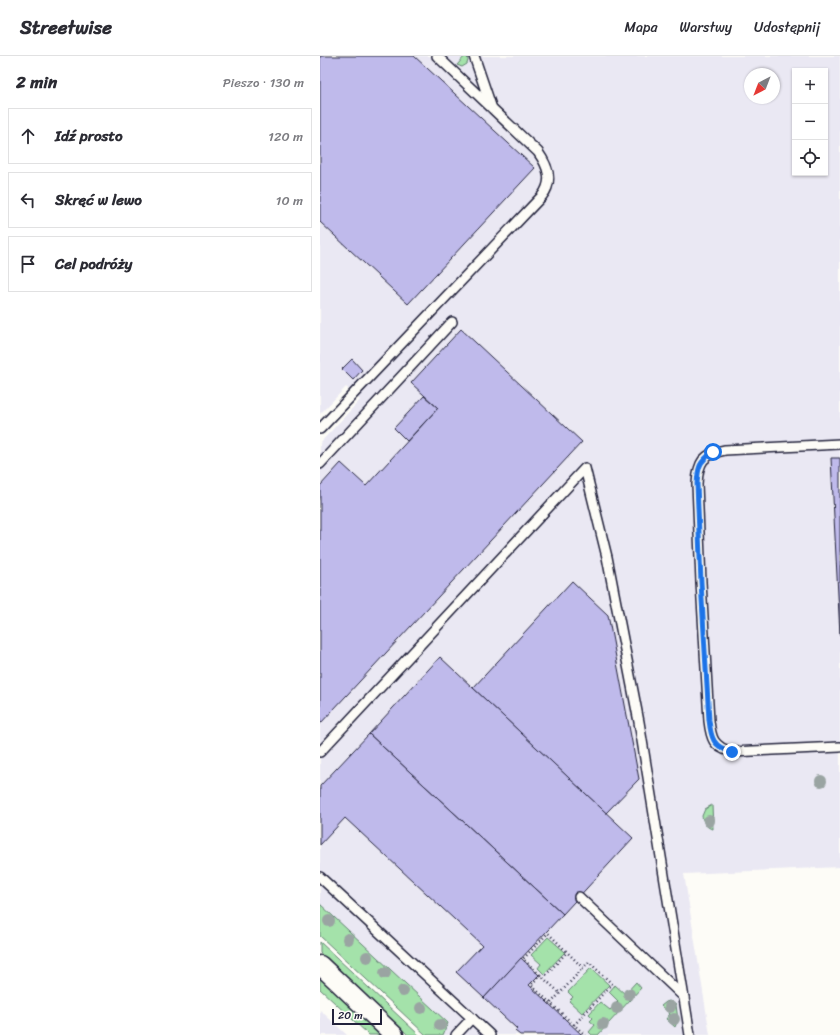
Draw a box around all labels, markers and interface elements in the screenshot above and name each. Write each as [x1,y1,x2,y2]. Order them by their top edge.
text: Streetwise [20,11,112,44]
text: Mapa [625,15,657,40]
text: Warstwy [679,15,732,40]
text: Udostępnij [754,15,820,40]
text: 2 min [16,67,57,97]
north arrow [744,68,780,104]
map controls [792,68,828,176]
button: + [792,68,828,104]
text: Pieszo · 130 m [223,71,304,94]
button: − [792,104,828,140]
text: Idź prosto [55,123,123,149]
icon: ahead [17,125,39,147]
text: 120 m [268,125,303,148]
button: locate [792,140,828,176]
text: Skręć w lewo [55,187,142,213]
icon: left [17,189,39,211]
text: 10 m [276,189,303,212]
text: Cel podróży [55,251,132,277]
icon: arrive [17,253,39,275]
route start [704,443,722,461]
route end [723,743,741,761]
text: 20 m [338,1006,363,1025]
scale bar [332,1007,382,1026]

